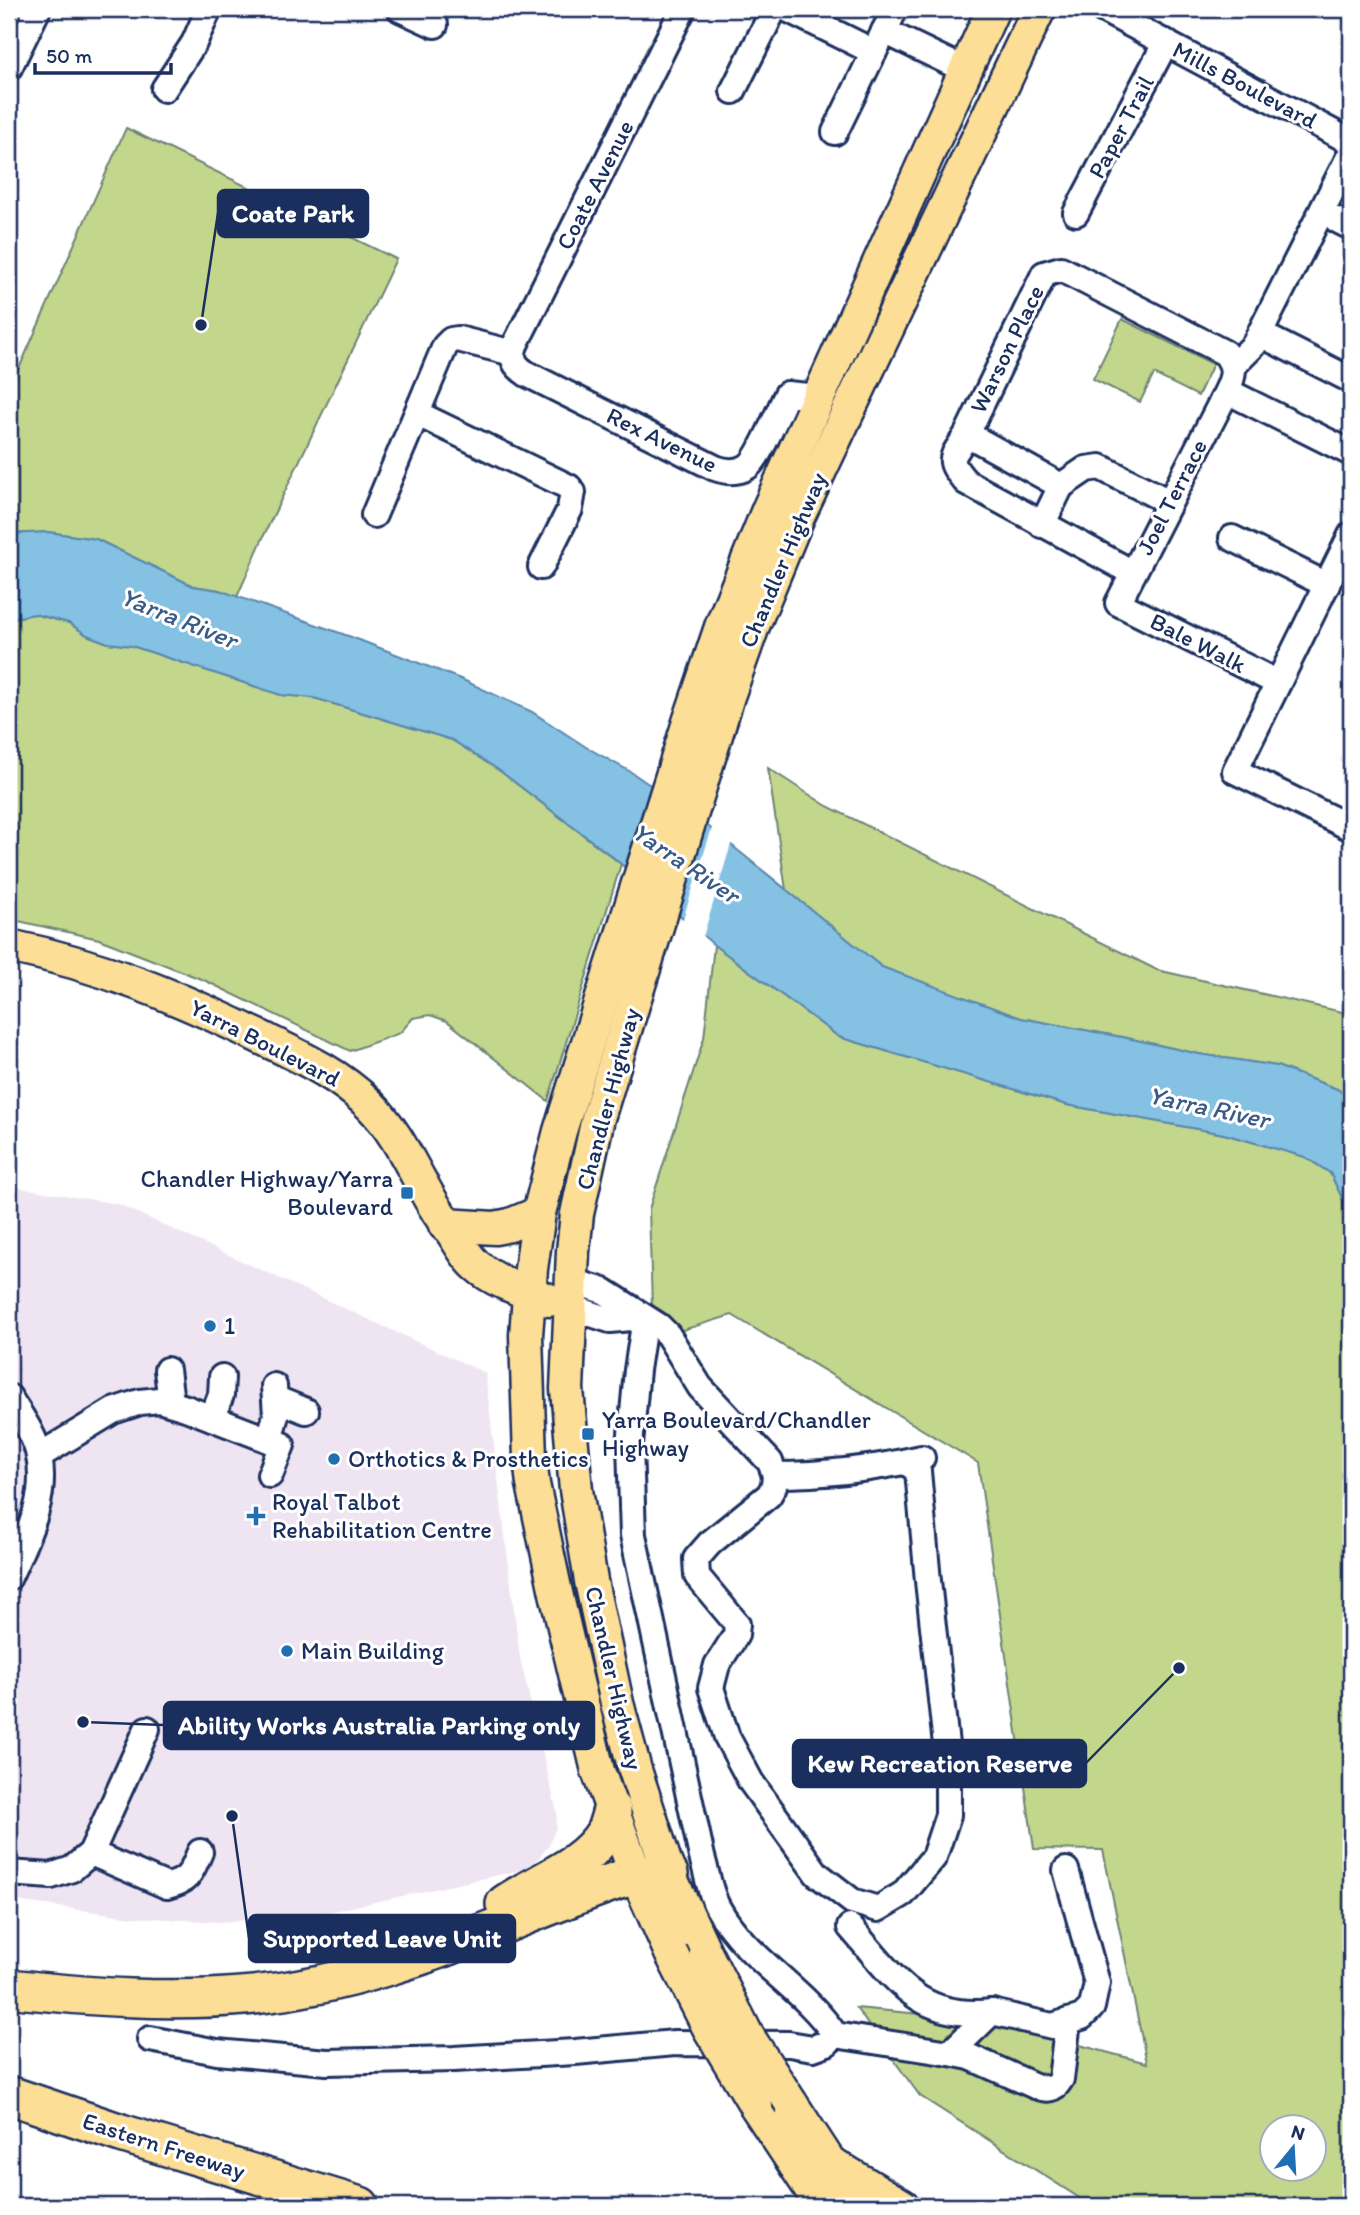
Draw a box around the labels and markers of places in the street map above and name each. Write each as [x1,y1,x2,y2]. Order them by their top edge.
callout: Coate Park [218,190,368,237]
place label: Chandler Highway/Yarra Boulevard [141,1164,393,1221]
marker: Chandler Highway/Yarra Boulevard [399,1185,415,1201]
place label: 1 [224,1311,235,1340]
marker: 1 [202,1318,218,1334]
place label: Yarra Boulevard/Chandler Highway [602,1405,871,1462]
marker: Yarra Boulevard/Chandler Highway [580,1426,596,1442]
place label: Orthotics & Prosthetics [348,1444,589,1473]
marker: Orthotics & Prosthetics [326,1451,342,1467]
place label: Royal Talbot Rehabilitation Centre [272,1487,492,1544]
marker: Royal Talbot Rehabilitation Centre [246,1506,266,1526]
place label: Main Building [301,1636,445,1665]
marker: Main Building [279,1643,295,1659]
callout: Ability Works Australia Parking only [164,1702,594,1749]
callout: Kew Recreation Reserve [793,1740,1086,1787]
callout: Supported Leave Unit [249,1915,515,1962]

